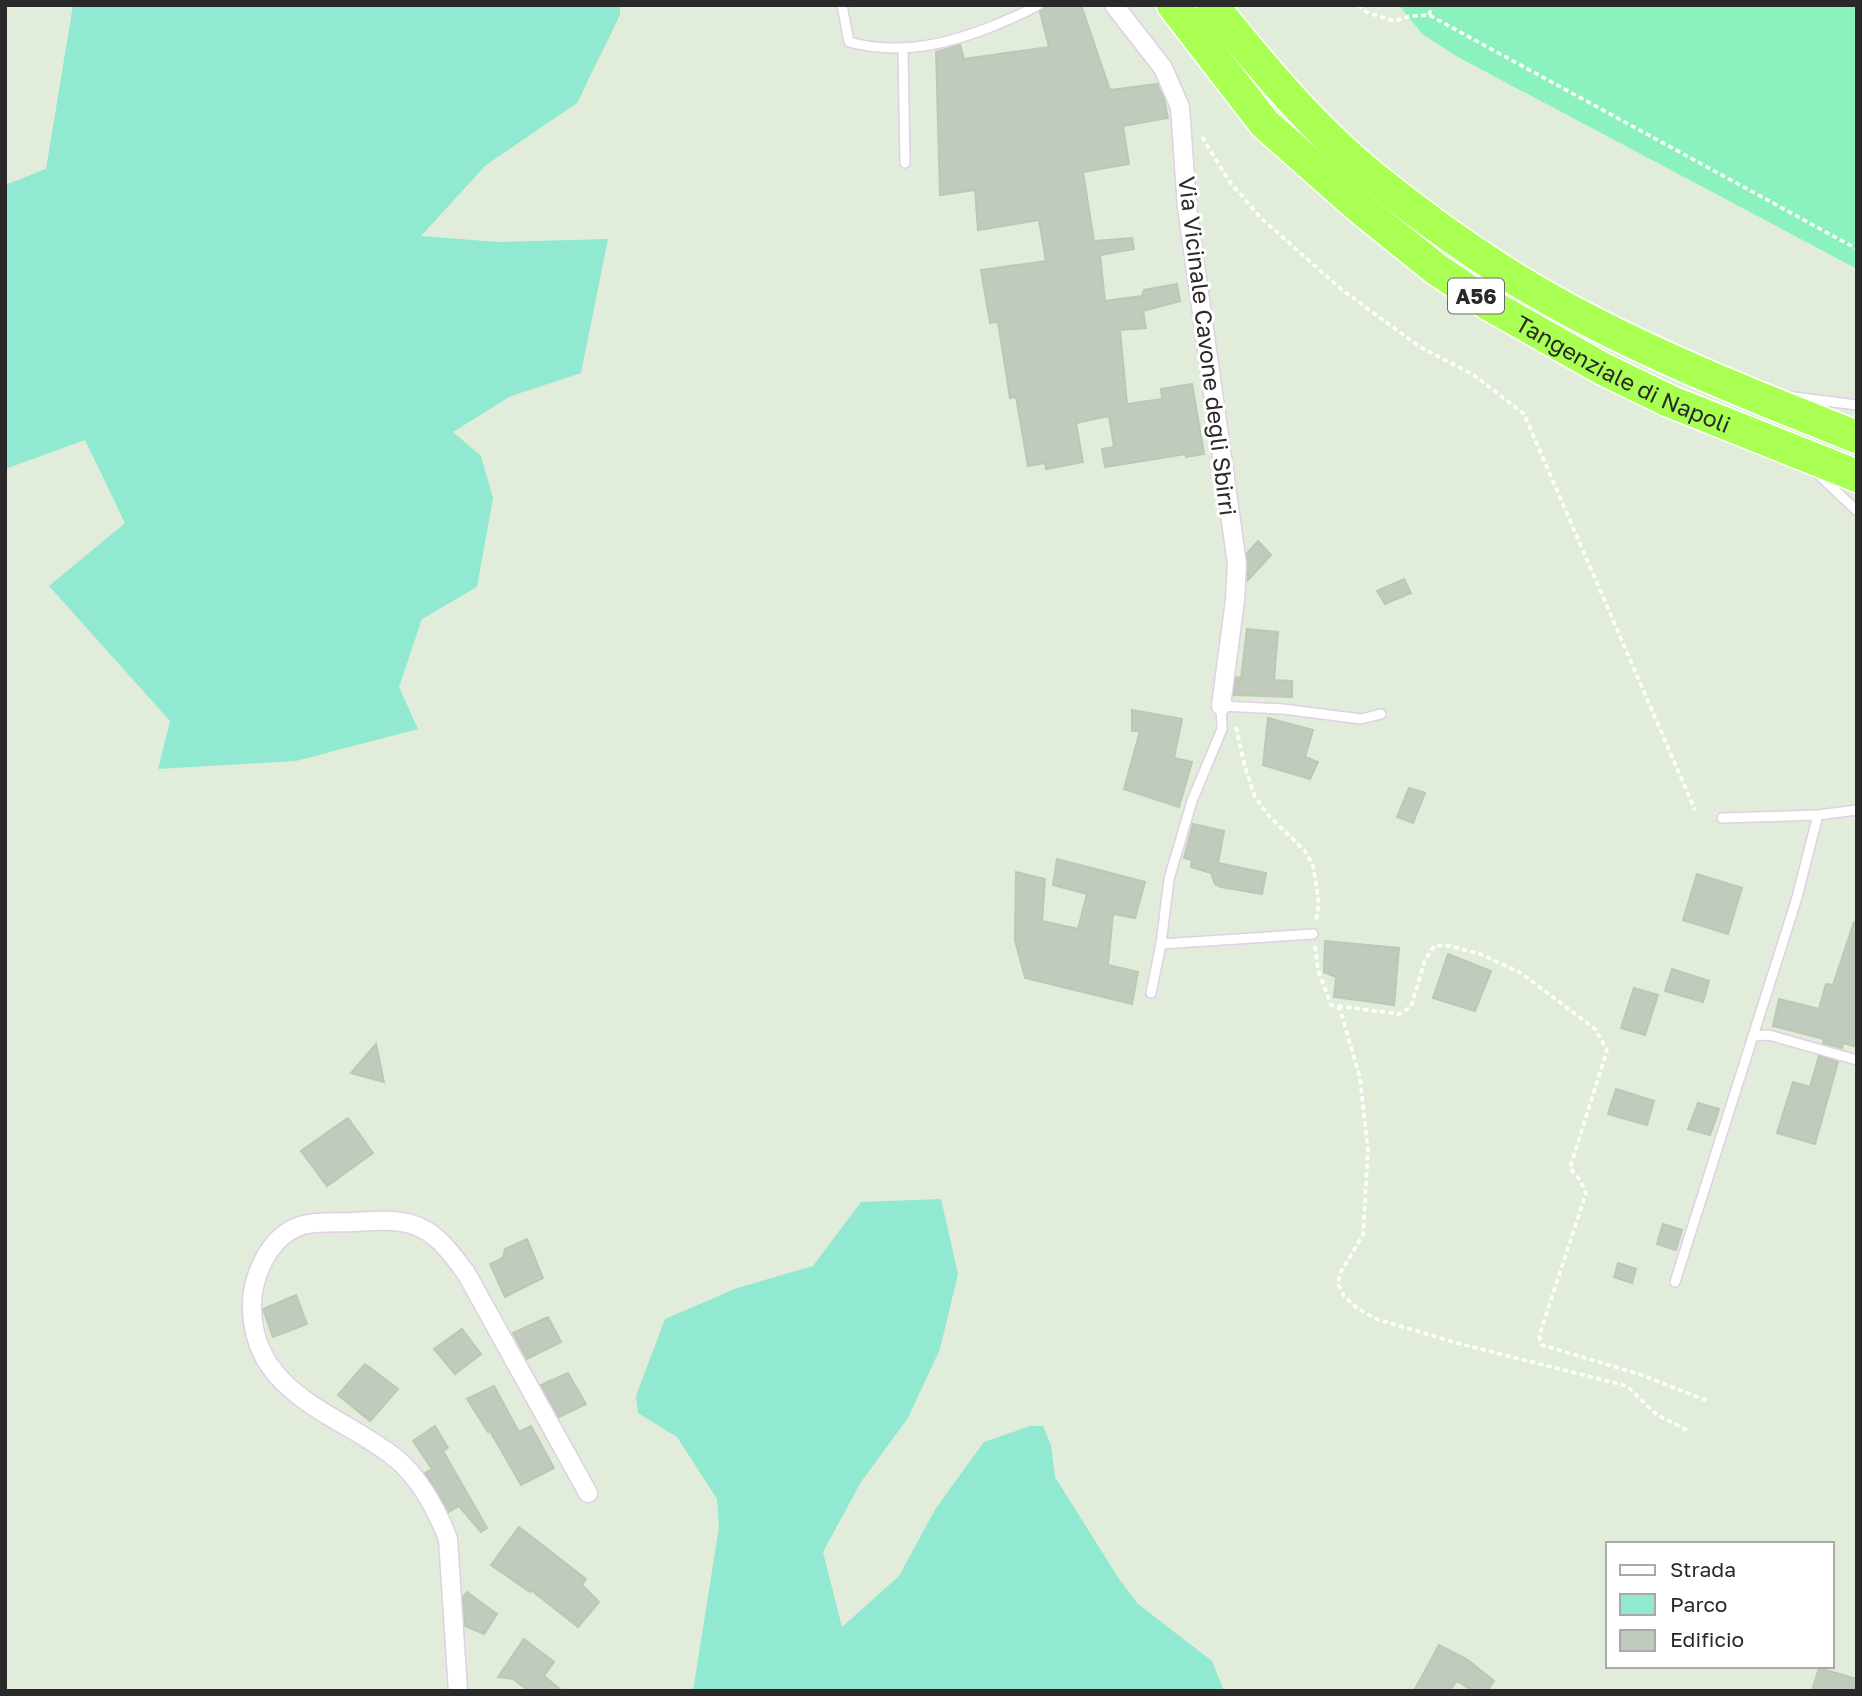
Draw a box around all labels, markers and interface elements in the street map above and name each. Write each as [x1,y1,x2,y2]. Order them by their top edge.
street label: Via Vicinale Cavone degli Sbirri [1173,175,1243,517]
road number: A56 [1448,278,1504,314]
street label: Tangenziale di Napoli [1511,309,1735,438]
legend [1606,1542,1834,1668]
text: Strada [1670,1556,1736,1582]
text: Parco [1670,1591,1727,1617]
text: Edificio [1670,1626,1744,1652]

